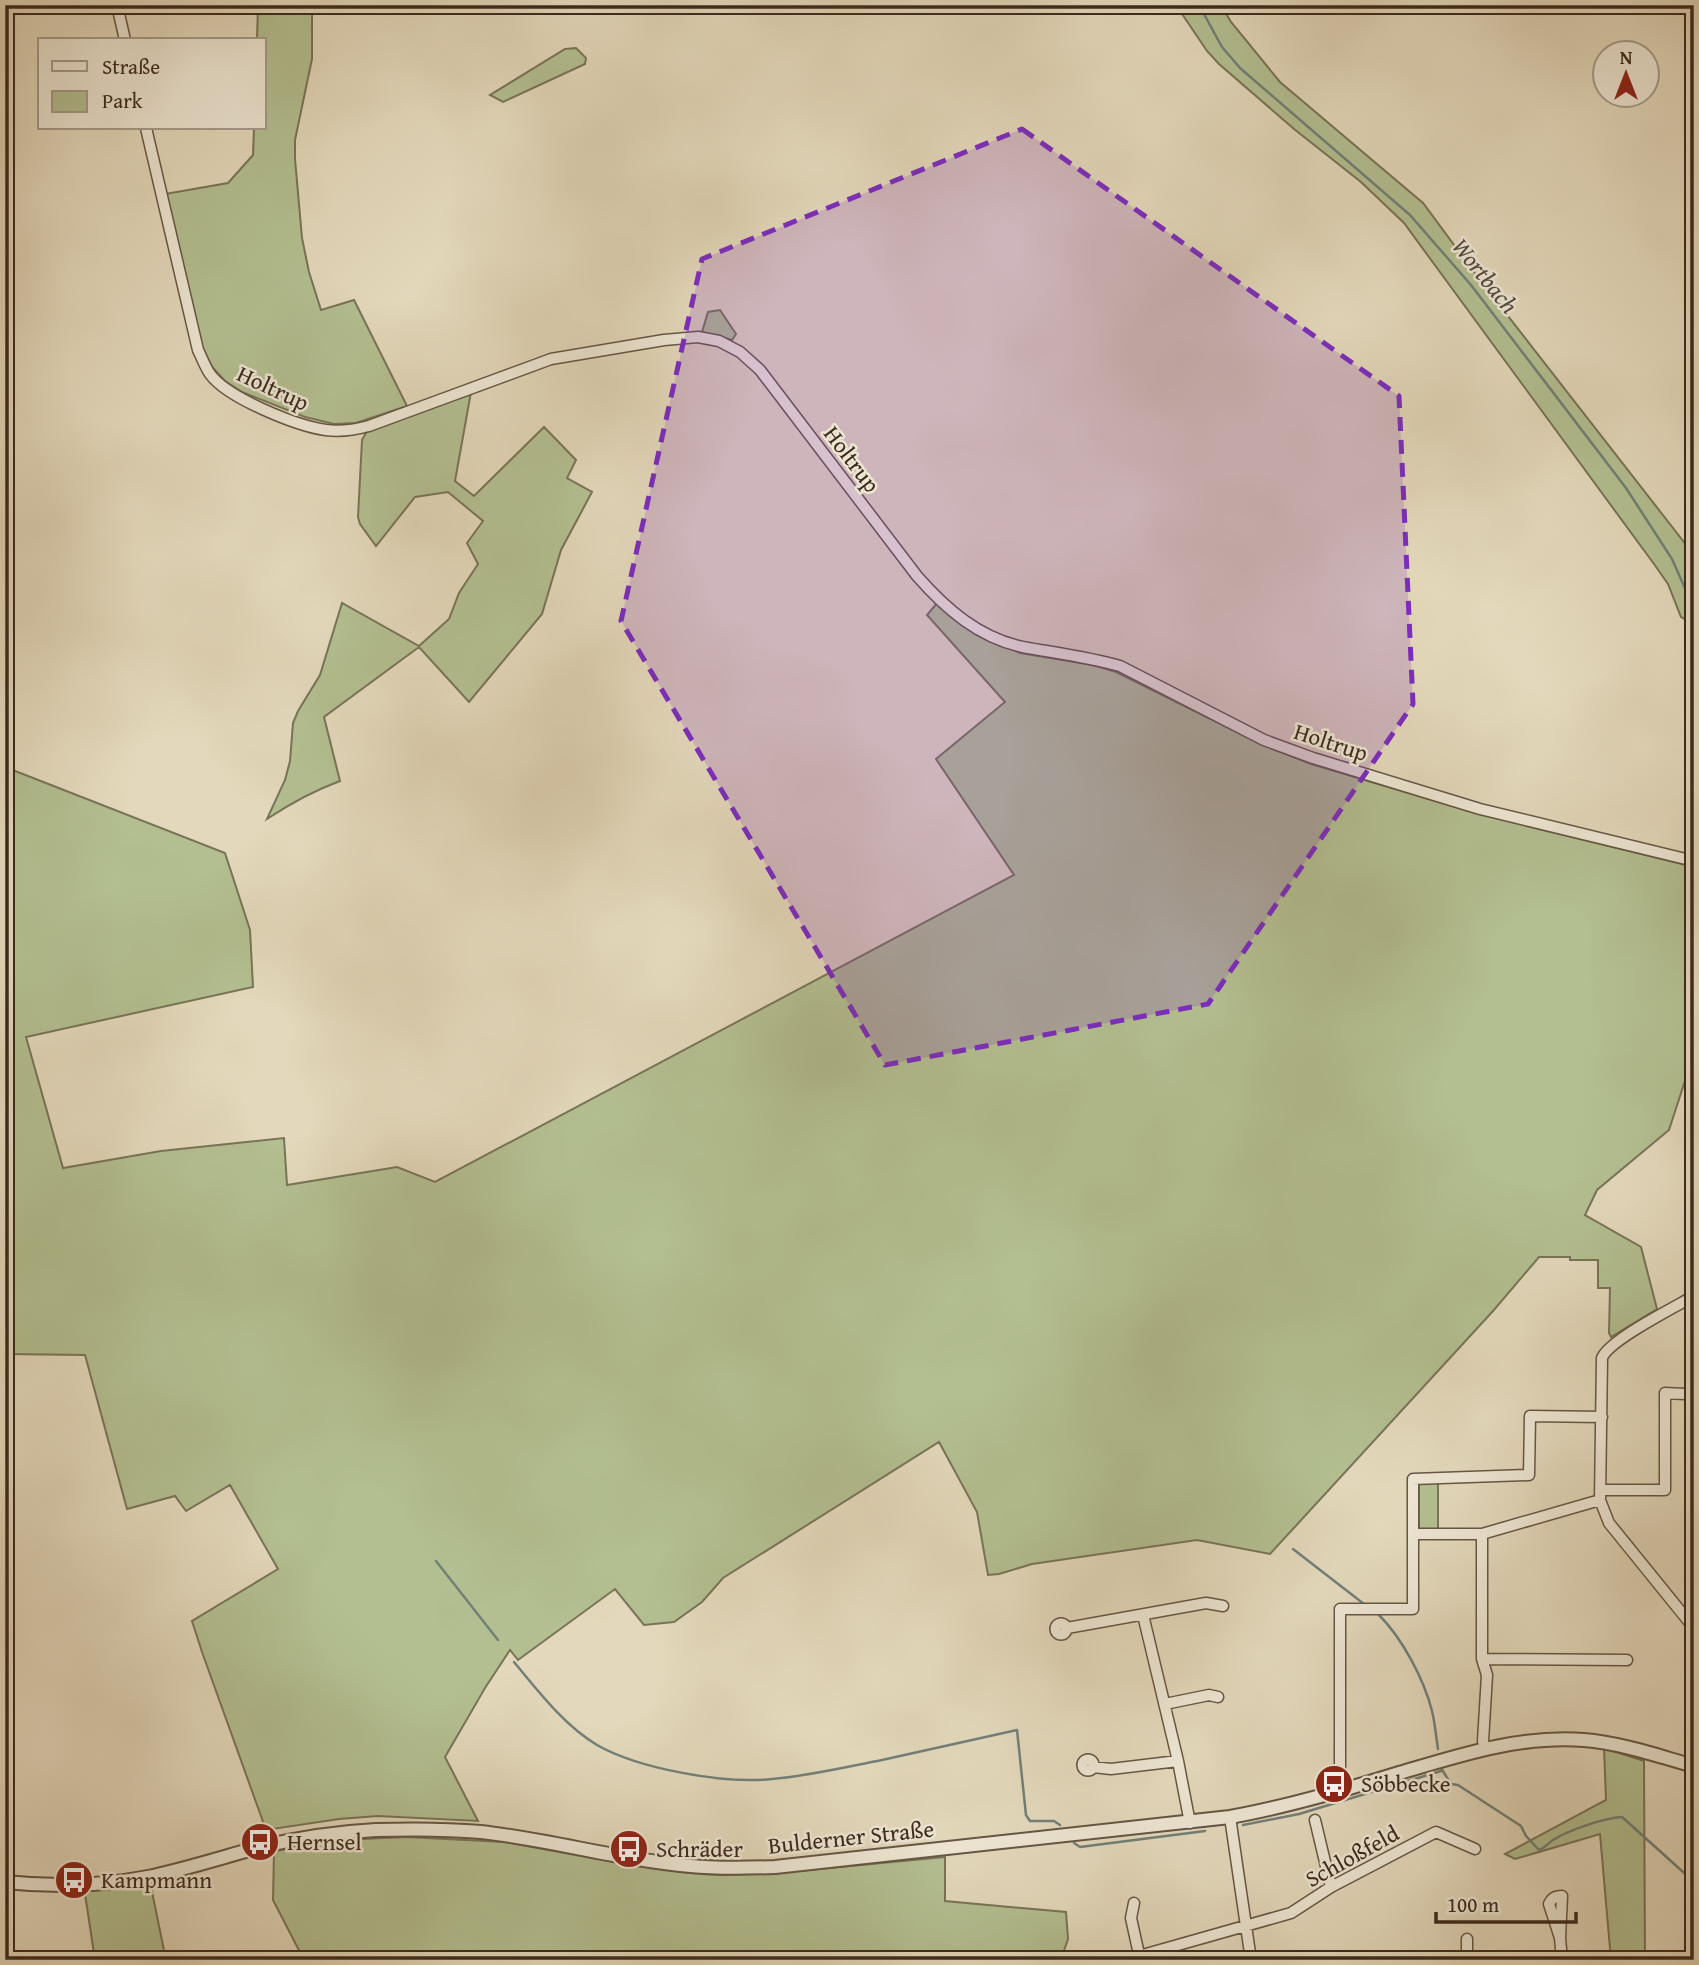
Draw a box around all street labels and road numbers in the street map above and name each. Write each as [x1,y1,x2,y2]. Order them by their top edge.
street label: Holtrup [232,357,315,419]
street label: Holtrup [816,418,888,499]
street label: Holtrup [1290,714,1372,769]
street label: Bulderner Straße [766,1811,935,1862]
street label: Schloßfeld [1299,1816,1405,1895]

